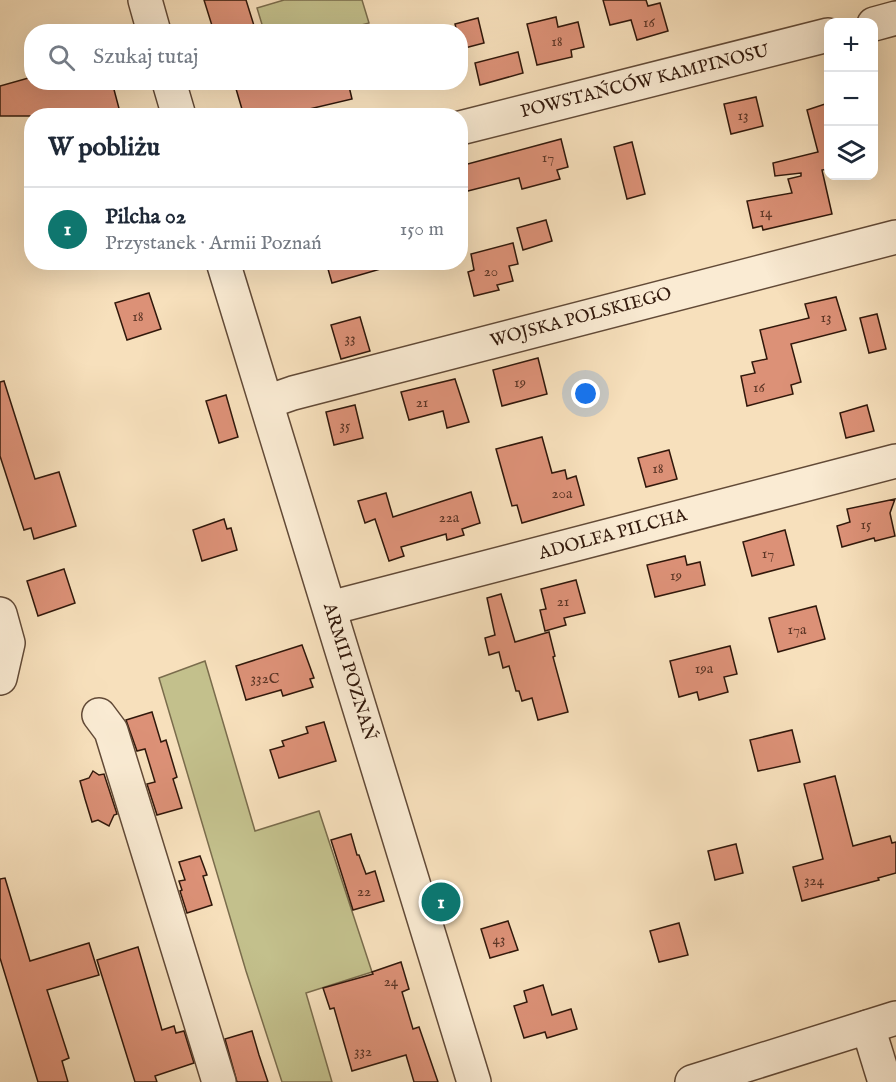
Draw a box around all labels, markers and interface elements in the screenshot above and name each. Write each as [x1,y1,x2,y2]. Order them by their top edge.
house number: 16 [643,13,656,32]
map controls [824,18,878,180]
button: + [824,18,878,72]
search box [24,24,468,90]
house number: 18 [551,32,563,51]
street label: POWSTAŃCÓW KAMPINOSU [518,38,772,124]
icon: search [45,41,78,74]
text: Szukaj tutaj [93,43,198,71]
button: − [824,72,878,126]
house number: 13 [737,106,749,125]
button: layers [824,126,878,180]
text: W pobliżu [48,131,160,164]
house number: 17 [542,148,554,167]
text: Pilcha 02 [105,203,186,231]
house number: 14 [760,203,773,222]
text: 1 [64,217,71,242]
text: 150 m [400,217,444,242]
text: Przystanek · Armii Poznań [105,231,322,256]
house number: 20 [484,262,498,281]
street label: WOJSKA POLSKIEGO [488,283,674,353]
house number: 18 [132,307,144,326]
house number: 13 [820,308,832,327]
house number: 33 [344,329,356,348]
house number: 19 [514,373,526,392]
house number: 16 [753,378,766,397]
your location [571,379,600,408]
house number: 21 [416,393,428,412]
house number: 35 [339,416,351,435]
house number: 18 [652,459,664,478]
house number: 20a [552,484,573,503]
street label: ADOLFA PILCHA [535,504,690,566]
house number: 22a [439,508,460,527]
house number: 15 [860,515,872,534]
house number: 17 [762,544,774,563]
house number: 19 [670,566,682,585]
house number: 21 [557,592,569,611]
street label: ARMII POZNAŃ [317,599,383,744]
house number: 17a [787,620,807,639]
house number: 19a [695,659,714,678]
house number: 332C [251,669,280,688]
house number: 324 [804,871,825,890]
pin: 1 [422,880,460,924]
house number: 22 [357,882,371,901]
house number: 43 [493,930,505,949]
house number: 24 [384,972,399,991]
house number: 332 [354,1042,372,1061]

